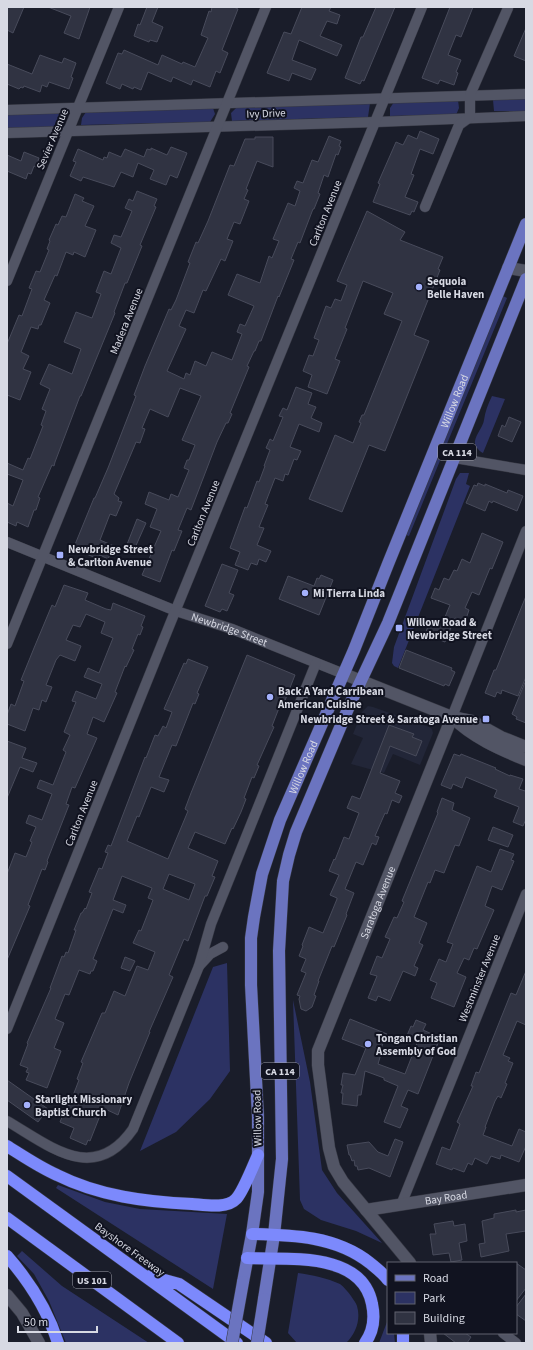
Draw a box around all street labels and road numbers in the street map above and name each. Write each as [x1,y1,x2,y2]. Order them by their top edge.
street label: Ivy Drive [246,105,286,122]
street label: Sevier Avenue [33,106,72,172]
street label: Carlton Avenue [305,177,346,248]
street label: Madera Avenue [106,285,147,357]
street label: Willow Road [437,372,472,430]
road number: CA 114 [438,444,476,460]
street label: Carlton Avenue [183,477,224,548]
street label: Newbridge Street [189,609,270,651]
street label: Willow Road [285,738,322,796]
street label: Carlton Avenue [61,777,102,848]
street label: Saratoga Avenue [357,864,400,941]
street label: Westminster Avenue [455,932,504,1024]
road number: CA 114 [261,1063,299,1079]
street label: Willow Road [250,1090,265,1146]
street label: Bay Road [424,1187,468,1209]
street label: Bayshore Freeway [92,1219,168,1280]
road number: US 101 [73,1272,111,1288]

